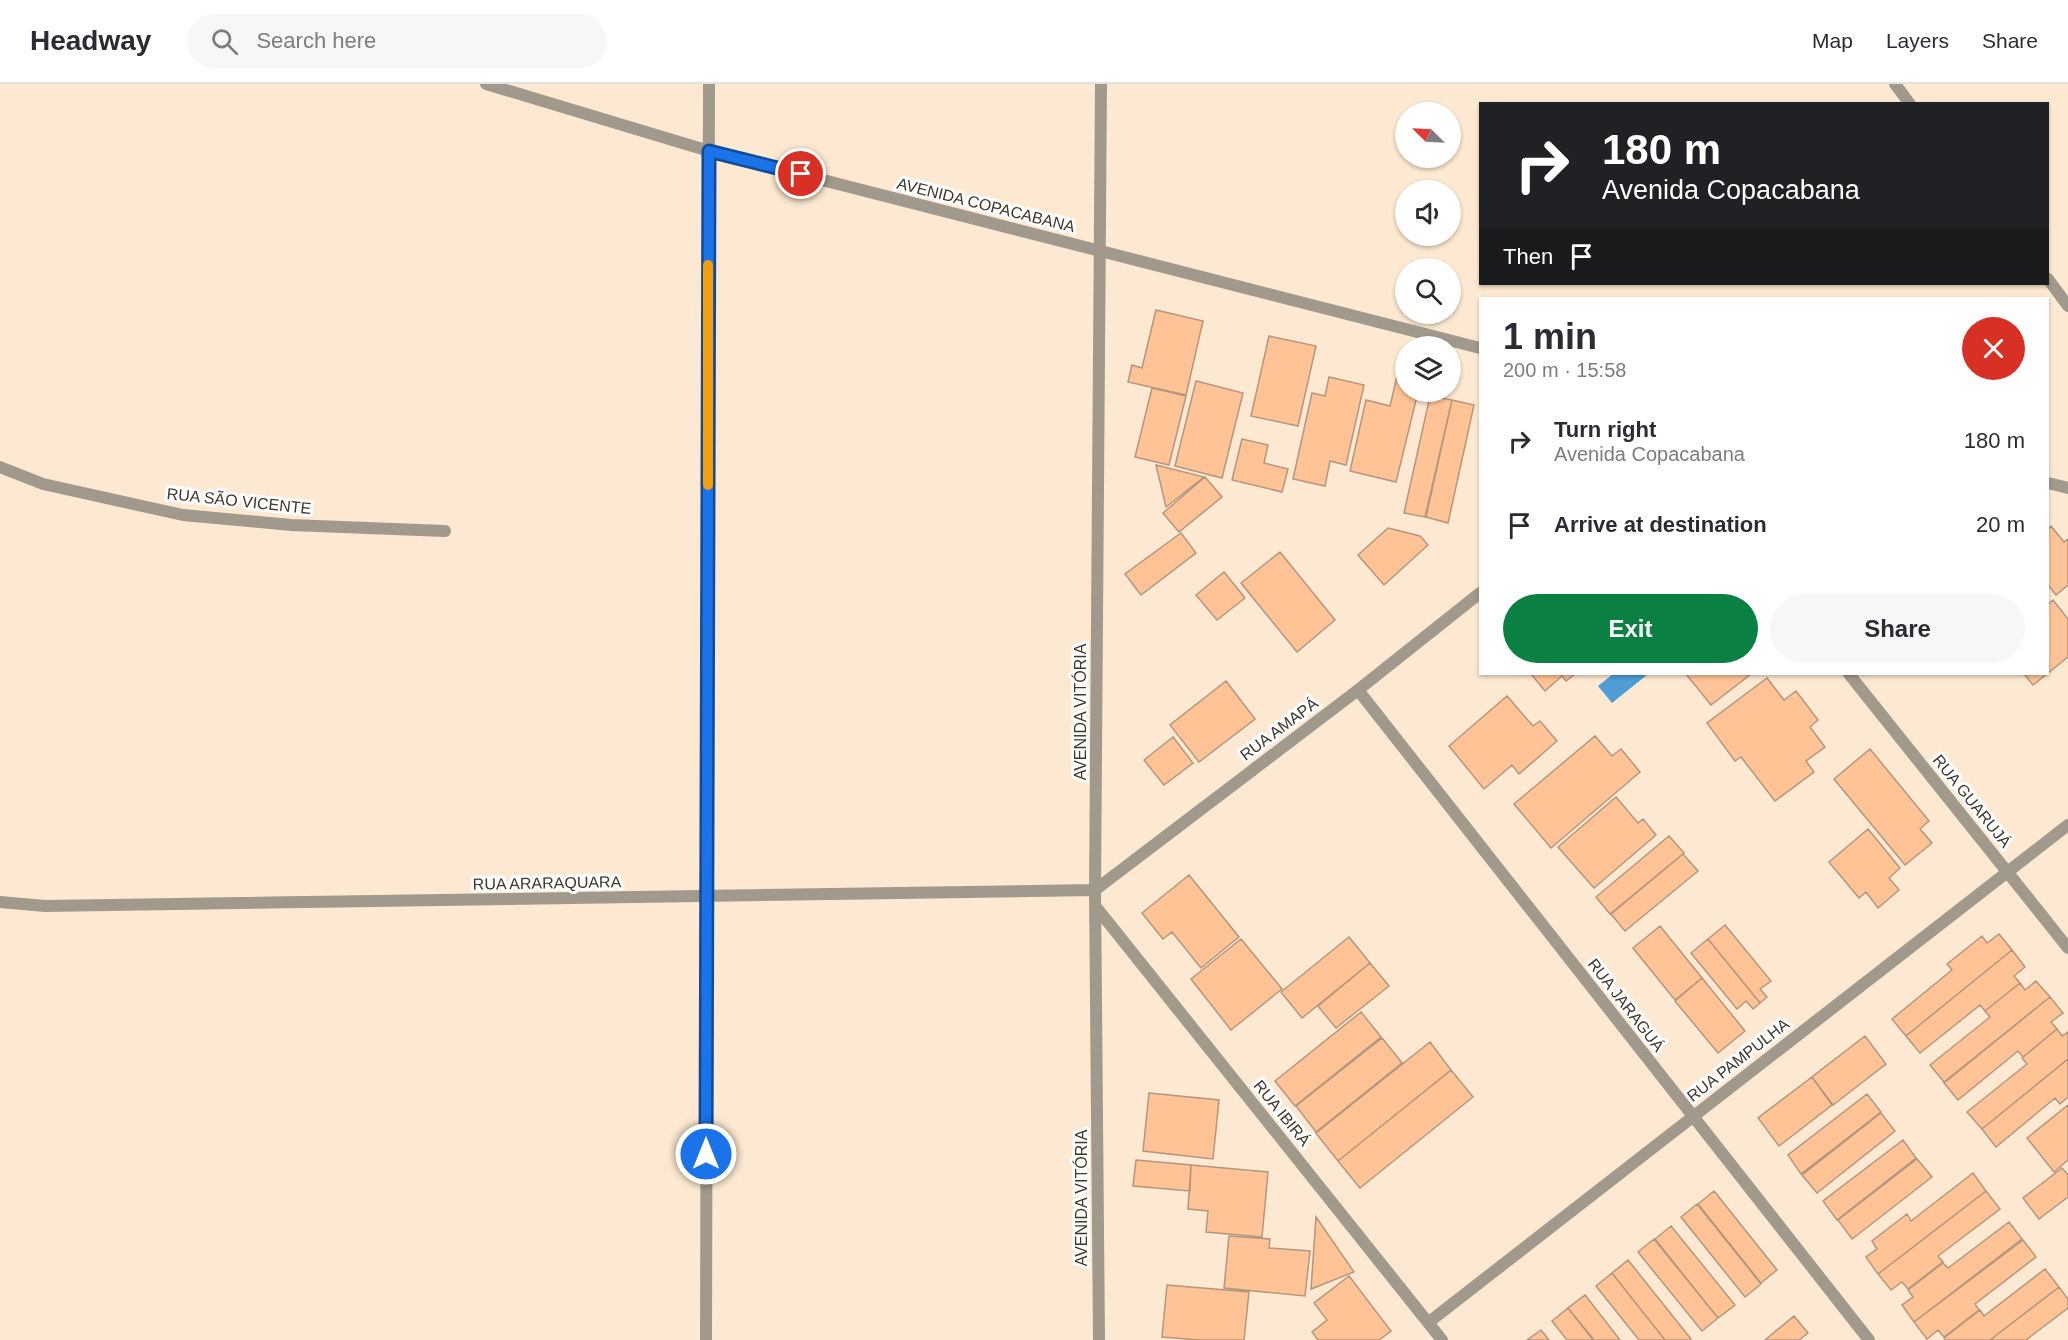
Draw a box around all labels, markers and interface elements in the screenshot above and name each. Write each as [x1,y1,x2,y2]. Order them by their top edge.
search box [187,14,607,68]
text: Headway [30,25,151,56]
icon: search [208,25,241,58]
text: Search here [256,28,376,53]
text: Map [1812,29,1853,52]
text: Layers [1886,29,1949,52]
text: Share [1982,29,2038,52]
north arrow [1395,102,1461,168]
map controls [1395,102,1461,402]
icon: right [1503,126,1581,204]
text: 180 m [1602,126,1721,173]
pin [775,148,826,199]
icon: arrive [784,157,817,190]
street label: AVENIDA COPACABANA [895,175,1077,235]
text: Avenida Copacabana [1602,175,1860,205]
button: sound [1395,180,1461,246]
icon: arrive [1565,240,1598,273]
text: Then [1503,244,1553,269]
button: search [1395,258,1461,324]
text: 1 min [1503,316,1597,357]
button: close [1962,317,2025,380]
button: layers [1395,336,1461,402]
text: 200 m · 15:58 [1503,359,1626,381]
text: Turn right [1554,417,1656,442]
icon: right [1503,425,1536,458]
text: 180 m [1964,428,2025,453]
text: Avenida Copacabana [1554,443,1745,465]
street label: RUA SÃO VICENTE [166,483,312,517]
icon: arrive [1503,509,1536,542]
text: Arrive at destination [1554,512,1767,537]
text: 20 m [1976,512,2025,537]
button: Exit [1503,594,1758,663]
button: Share [1770,594,2025,663]
street label: AVENIDA VITÓRIA [1071,643,1089,780]
street label: RUA AMAPÁ [1236,693,1321,764]
street label: RUA GUARUJÁ [1930,751,2015,851]
street label: RUA ARARAQUARA [473,873,622,893]
street label: RUA JARAGUÁ [1585,955,1668,1055]
street label: RUA PAMPULHA [1684,1015,1792,1105]
street label: RUA IBIRÁ [1250,1076,1314,1149]
position arrow [674,1122,738,1186]
street label: AVENIDA VITÓRIA [1072,1129,1090,1266]

